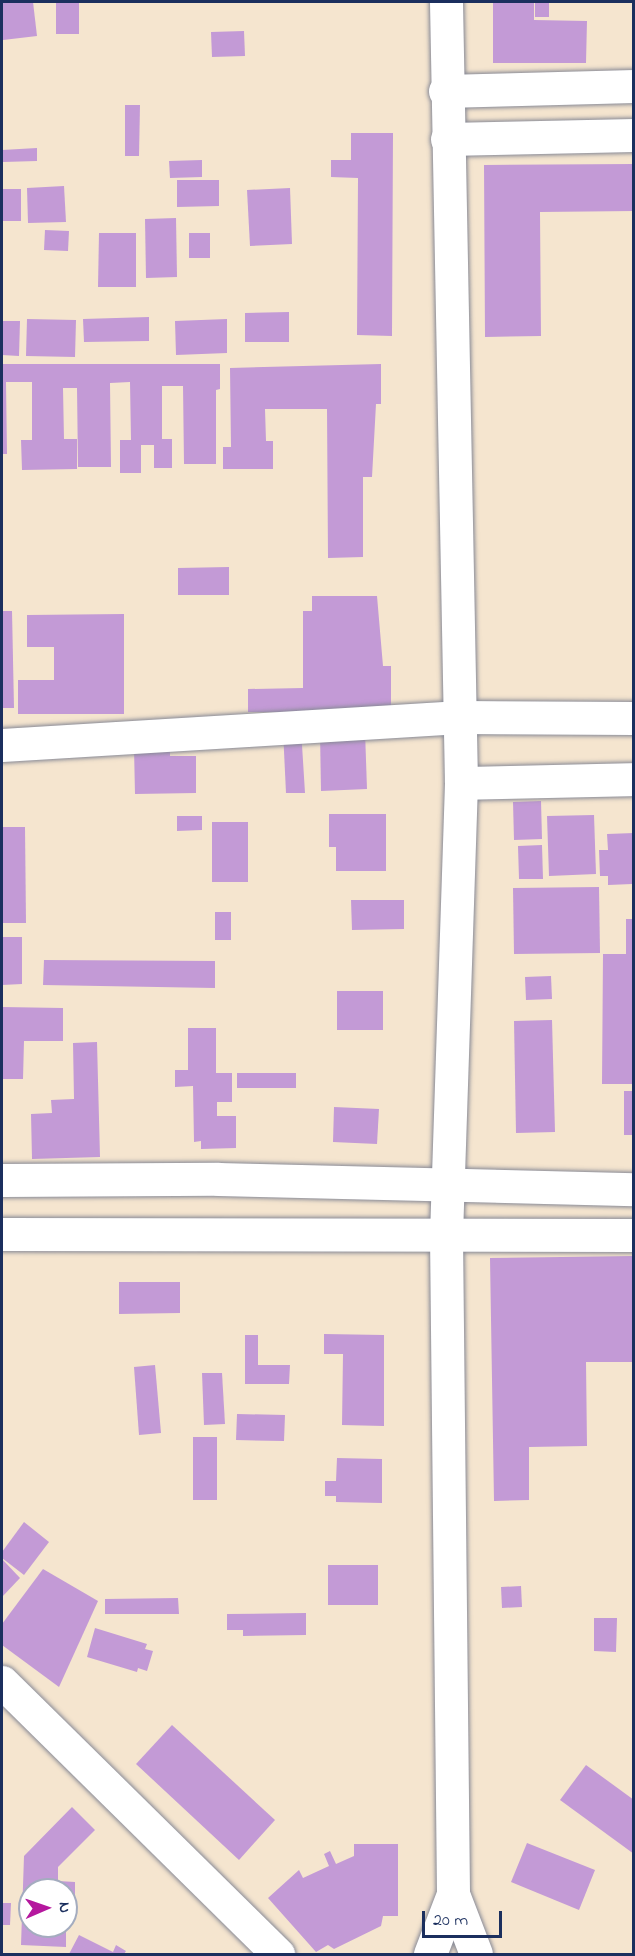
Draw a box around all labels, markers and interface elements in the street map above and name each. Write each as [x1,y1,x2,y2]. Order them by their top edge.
north arrow [18,1878,78,1938]
scale bar [425,1899,504,1937]
text: N [52,1902,76,1913]
text: 20 m [433,1908,468,1934]

